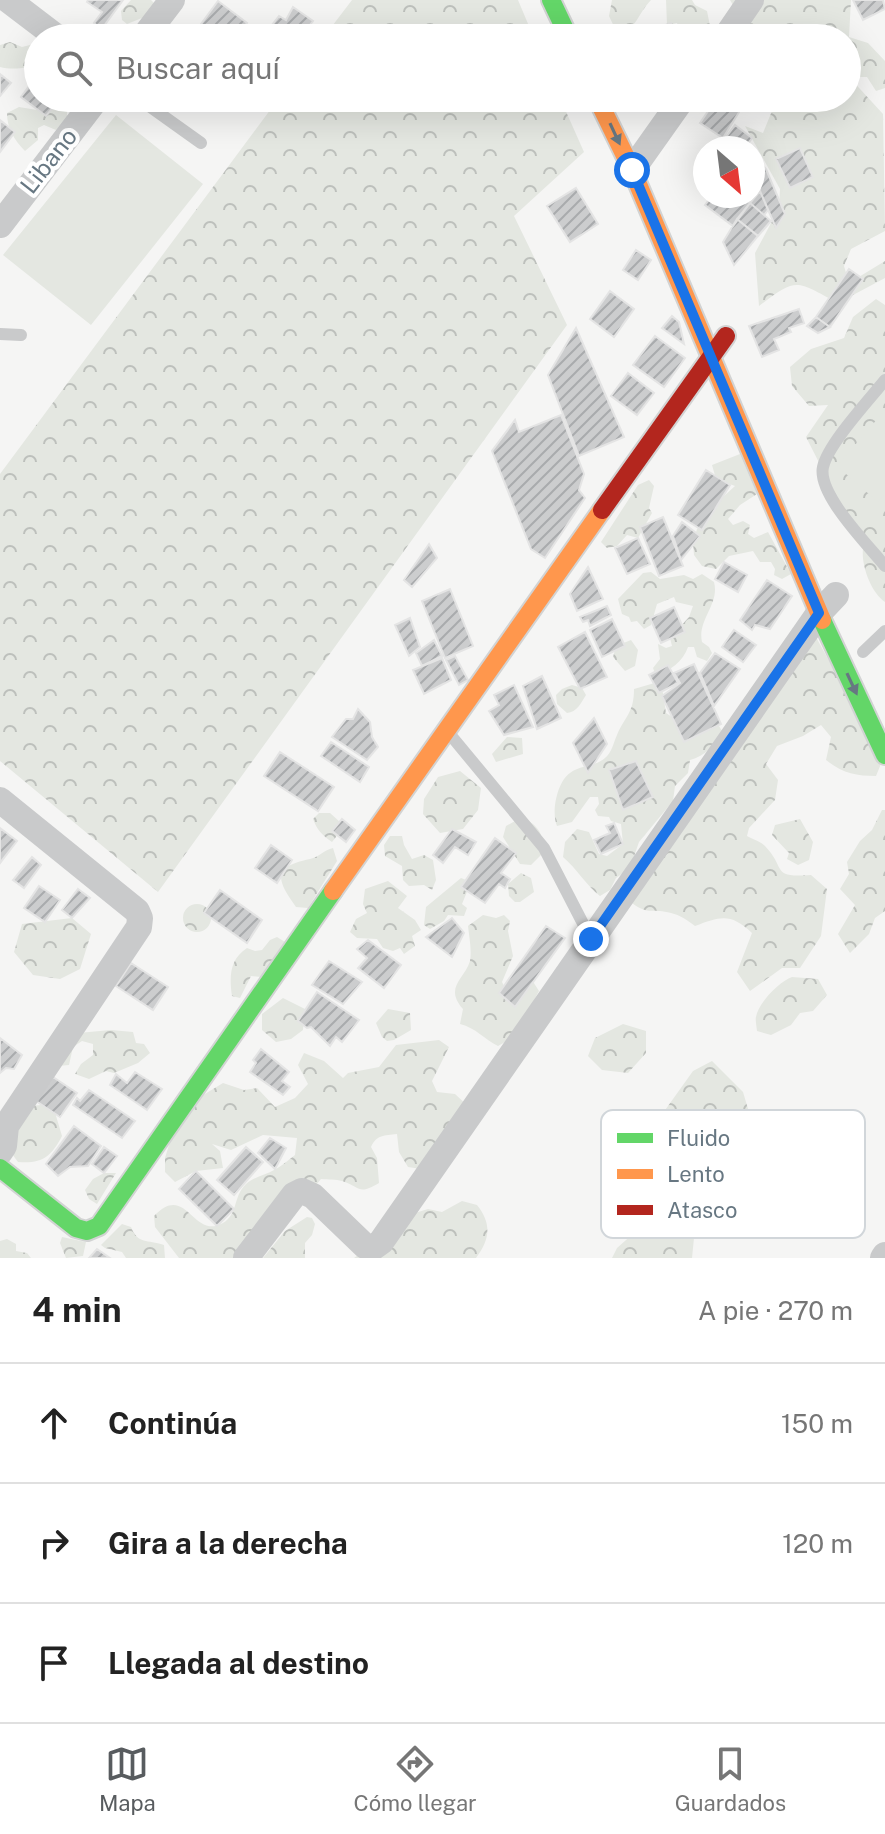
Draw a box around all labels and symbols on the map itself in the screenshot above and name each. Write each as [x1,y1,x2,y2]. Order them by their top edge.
street label: Libano [14,122,82,198]
one-way arrow [608,122,622,145]
north arrow [693,136,765,208]
route start [614,152,650,188]
one-way arrow [845,673,859,696]
route end [573,921,609,957]
legend [601,1110,865,1238]
text: Fluido [667,1125,730,1151]
text: Lento [667,1161,725,1187]
text: Atasco [667,1197,737,1223]

